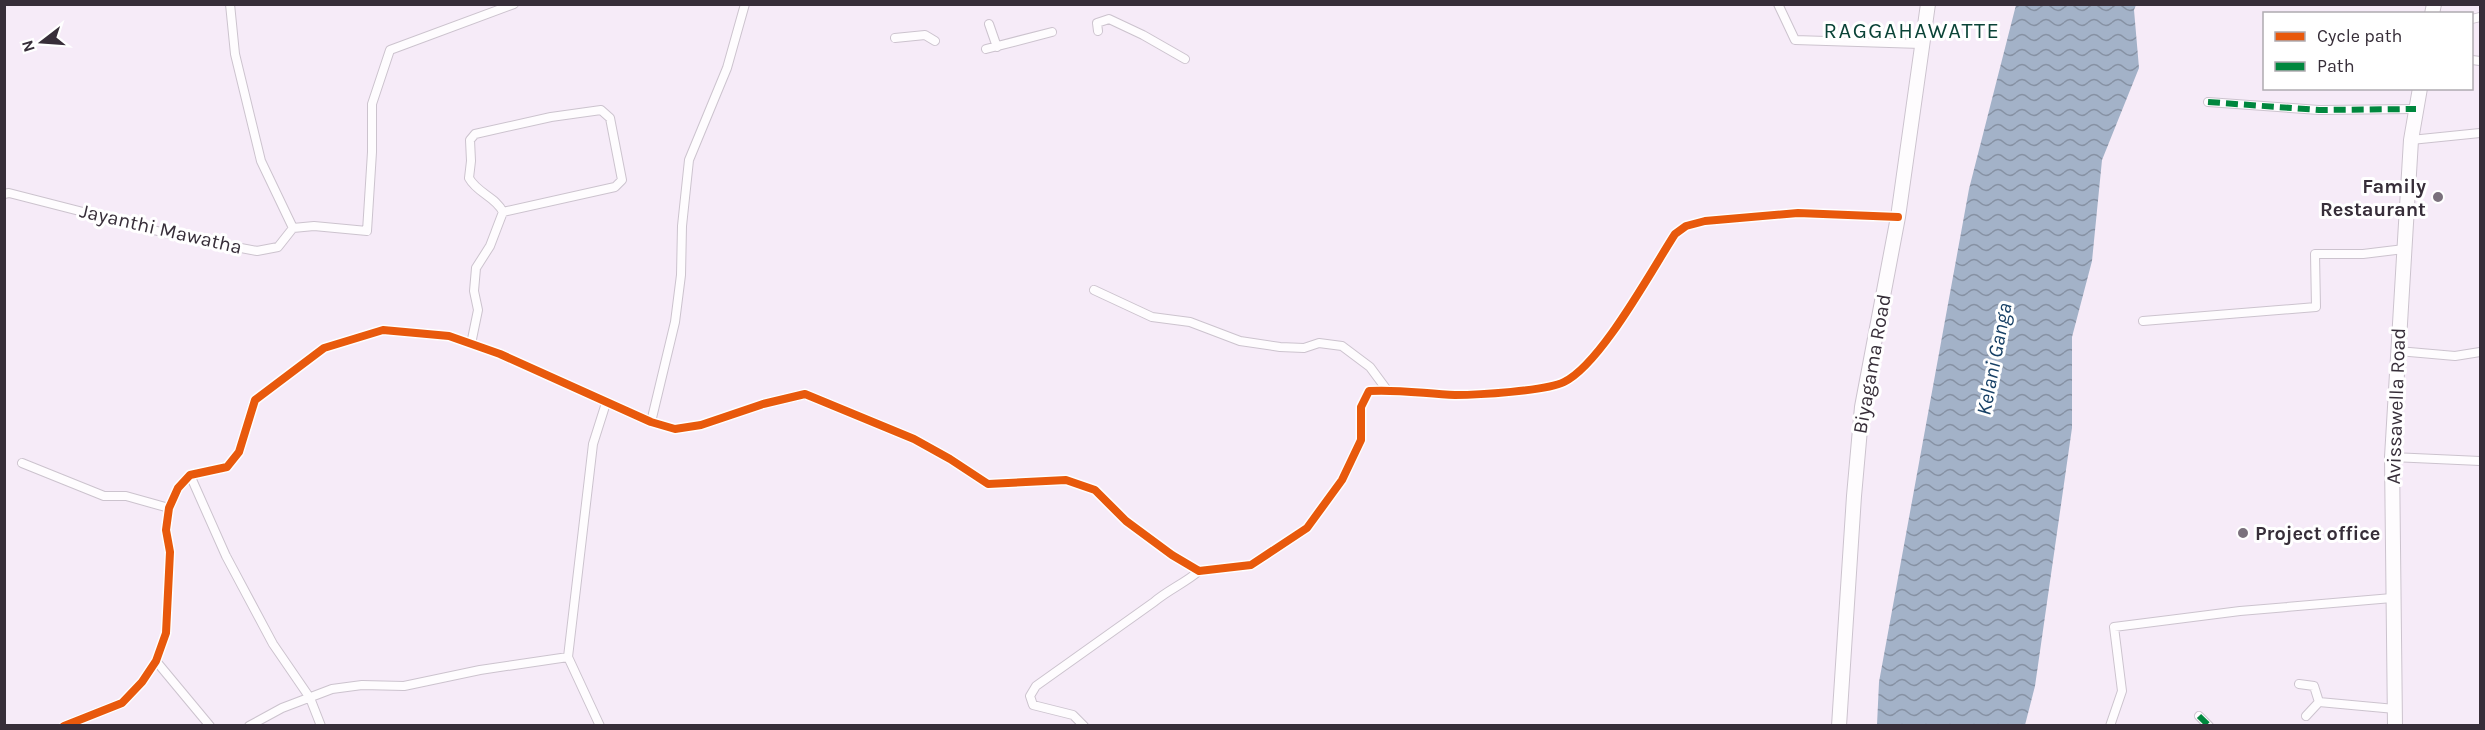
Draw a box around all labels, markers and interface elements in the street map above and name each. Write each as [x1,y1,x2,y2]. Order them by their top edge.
north arrow [12,12,72,72]
legend [2263,12,2473,90]
district label: RAGGAHAWATTE [1824,18,2000,44]
text: Cycle path [2317,25,2402,47]
text: N [17,38,39,55]
text: Path [2317,55,2355,77]
place label: Family Restaurant [2320,175,2426,221]
marker: Family Restaurant [2431,190,2445,204]
street label: Jayanthi Mawatha [78,199,244,259]
street label: Biyagama Road [1848,292,1896,436]
water label: Kelani Ganga [1971,301,2017,417]
street label: Avissawella Road [2382,327,2410,485]
place label: Project office [2255,522,2380,545]
marker: Project office [2236,526,2250,540]

